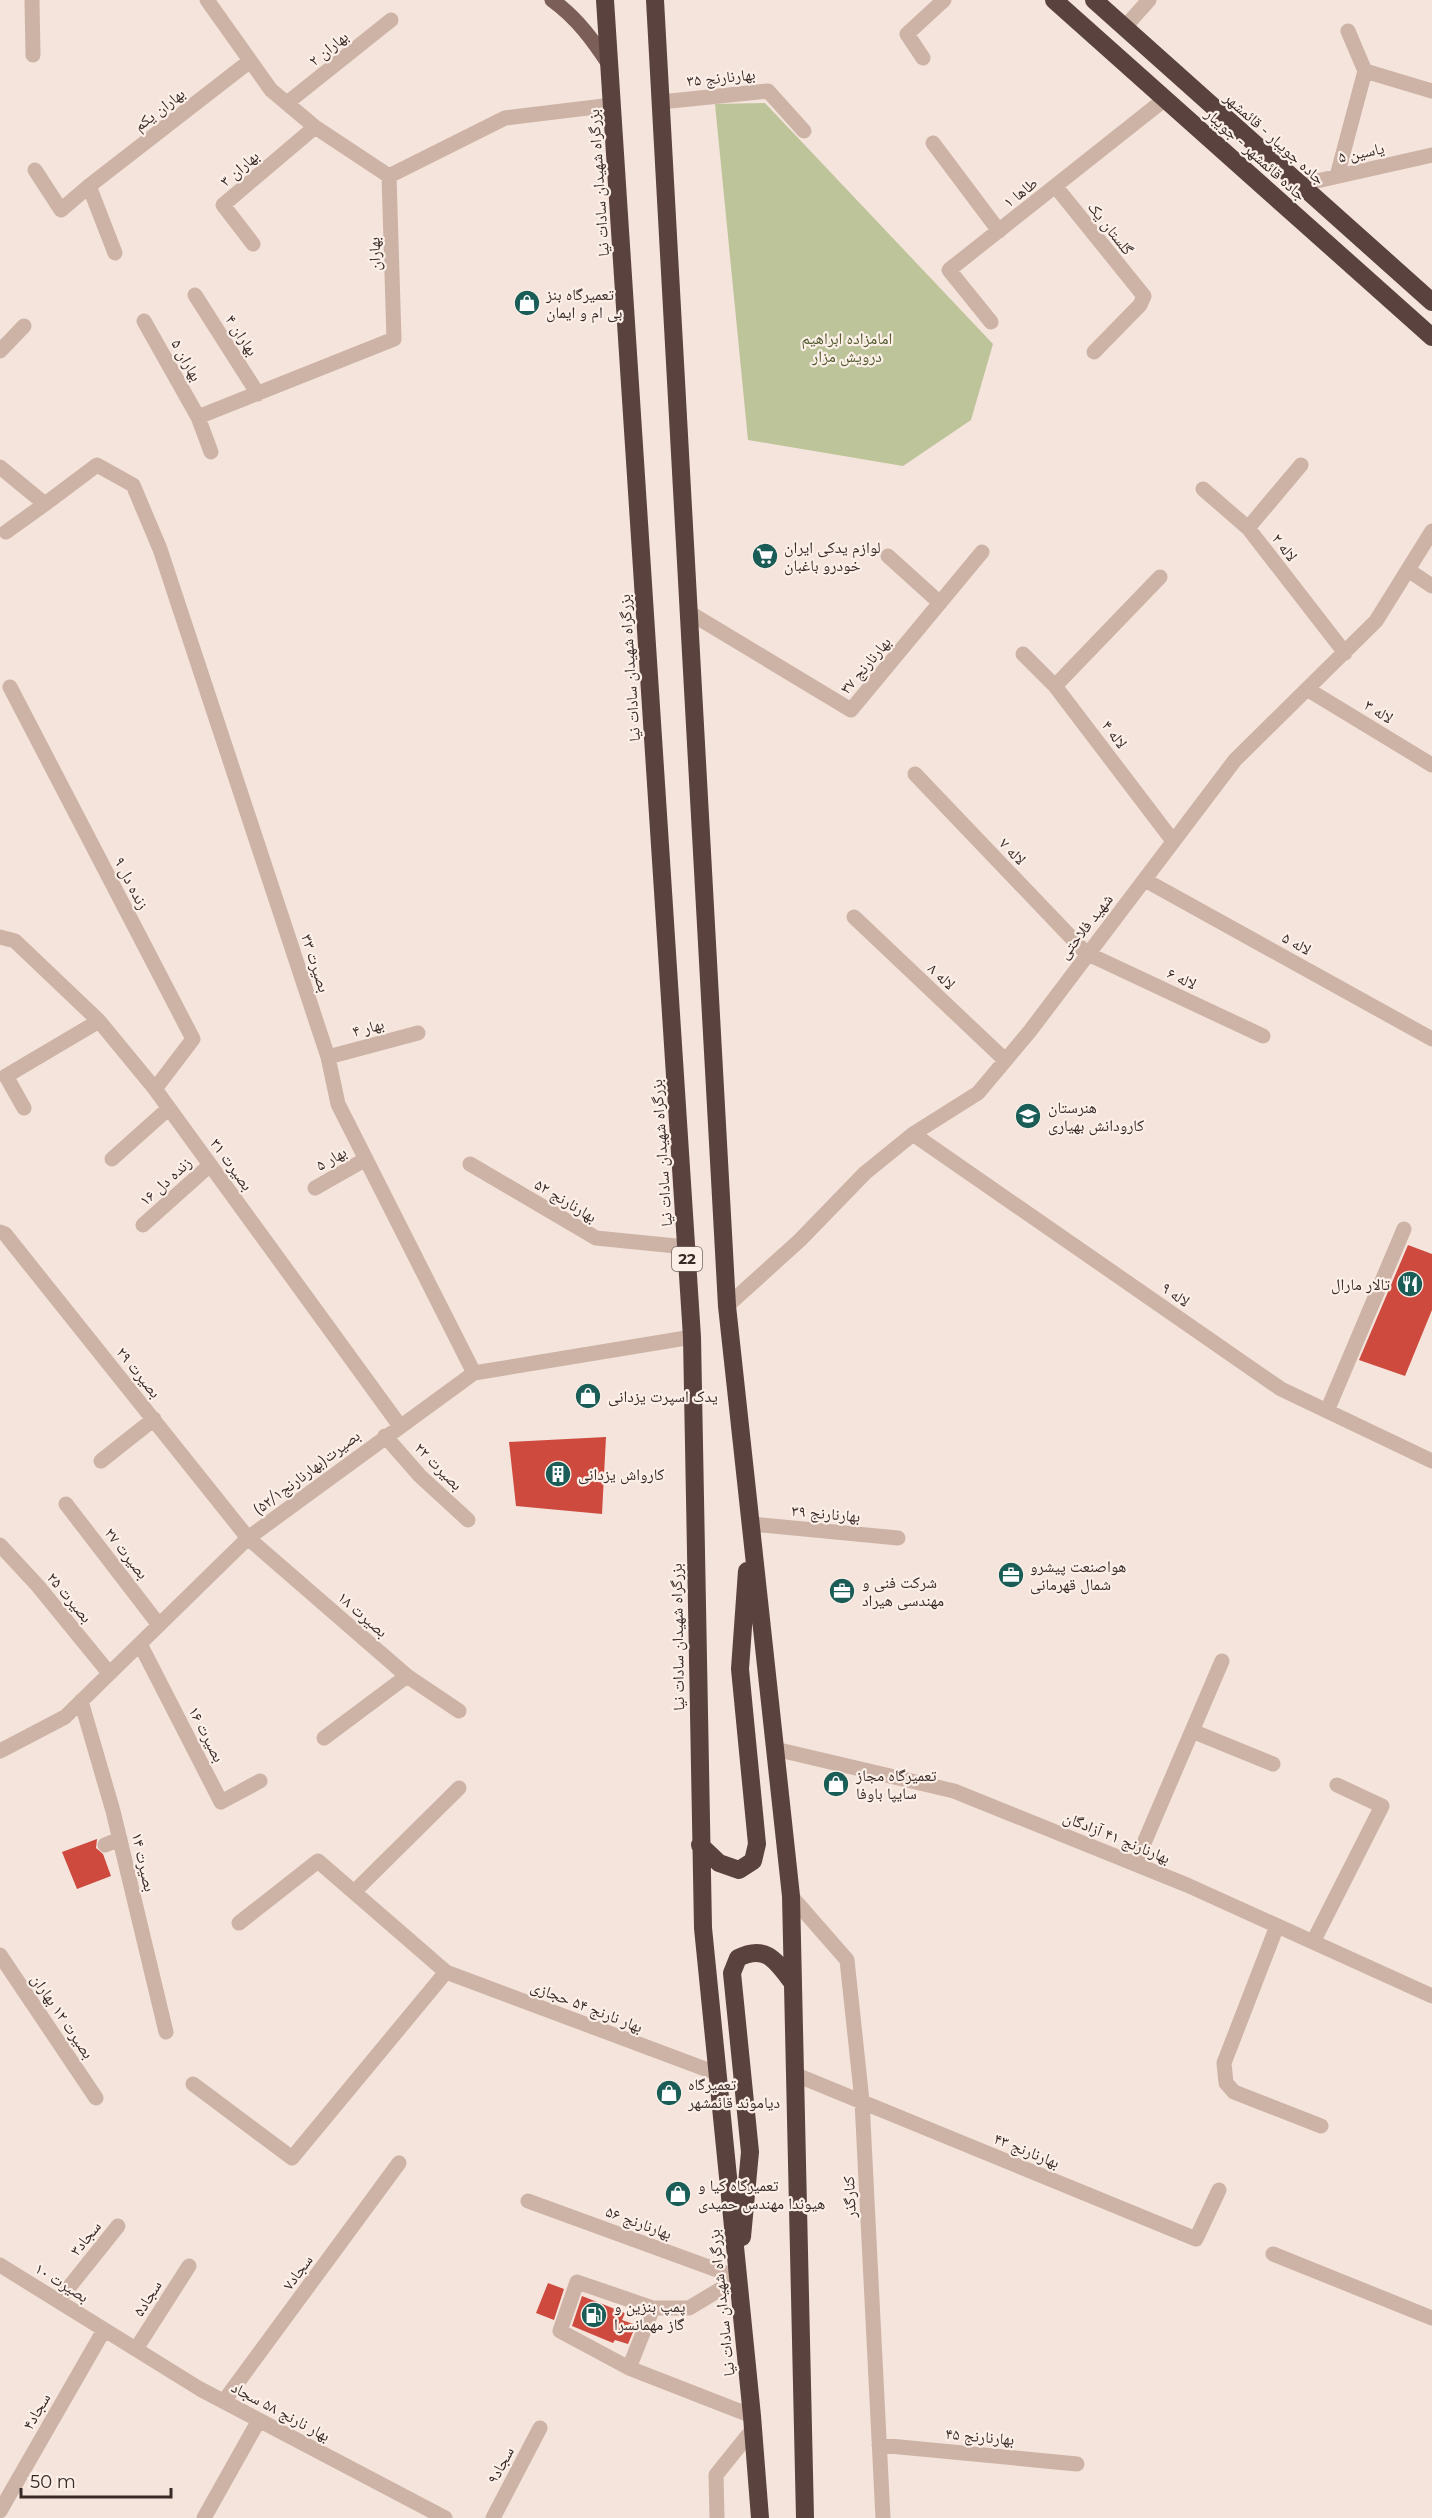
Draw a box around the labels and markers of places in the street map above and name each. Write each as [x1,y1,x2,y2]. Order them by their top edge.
place label: تعمیرگاه بنز بی ام و ایمان [545,285,622,323]
shop icon: تعمیرگاه بنز بی ام و ایمان [512,288,542,318]
place label: لوازم یدکی ایران خودرو باغبان [784,538,881,576]
supermarket icon: لوازم یدکی ایران خودرو باغبان [750,541,780,571]
place label: هنرستان کارودانش بهیاری [1048,1098,1144,1136]
school or university icon: هنرستان کارودانش بهیاری [1013,1101,1043,1131]
restaurant icon: تالار مارال [1395,1269,1425,1299]
place label: تالار مارال [1331,1275,1390,1295]
shop icon: یدک اسپرت یزدانی [573,1381,603,1411]
place label: یدک اسپرت یزدانی [608,1387,718,1407]
building icon: کارواش یزدانی [543,1459,573,1489]
place label: کارواش یزدانی [578,1465,665,1485]
place label: هواصنعت پیشرو شمال قهرمانی [1030,1557,1126,1595]
office icon: هواصنعت پیشرو شمال قهرمانی [996,1560,1026,1590]
place label: شرکت فنی و مهندسی هیراد [862,1573,944,1611]
office icon: شرکت فنی و مهندسی هیراد [827,1576,857,1606]
place label: تعمیرگاه مجاز سایپا باوفا [855,1766,937,1803]
shop icon: تعمیرگاه مجاز سایپا باوفا [821,1769,851,1799]
place label: تعمیرگاه دیاموند قائمشهر [687,2075,780,2112]
shop icon: تعمیرگاه دیاموند قائمشهر [654,2078,684,2108]
place label: تعمیرگاه کیا و هیوندا مهندس حمیدی [698,2176,825,2214]
shop icon: تعمیرگاه کیا و هیوندا مهندس حمیدی [663,2179,693,2209]
place label: پمپ بنزین و گاز مهمانسرا [614,2297,686,2334]
fuel station icon: پمپ بنزین و گاز مهمانسرا [579,2300,609,2330]

